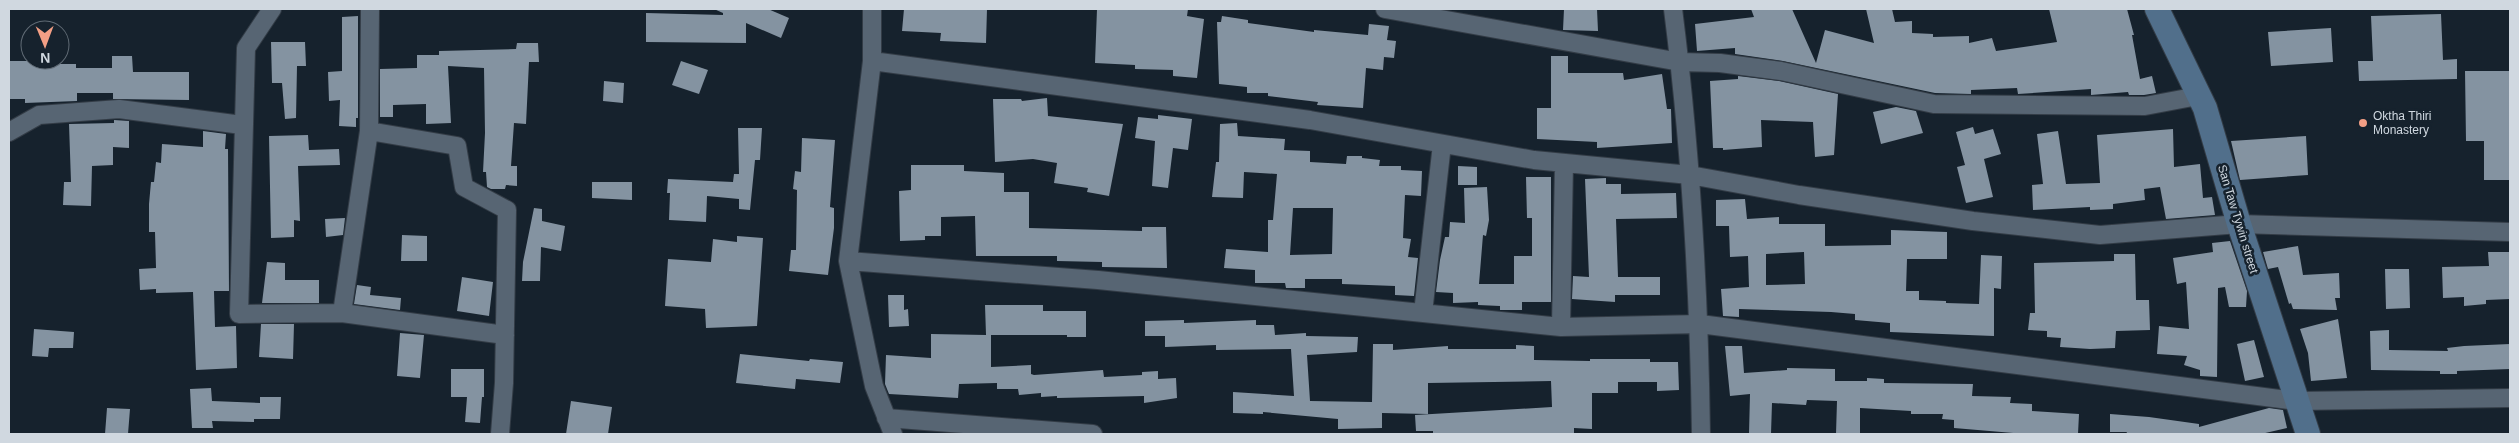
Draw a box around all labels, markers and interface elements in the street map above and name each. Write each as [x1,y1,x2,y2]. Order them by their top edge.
north arrow [20,20,70,70]
text: N [40,50,50,66]
place label: Oktha Thiri Monastery [2373,109,2431,137]
marker: Oktha Thiri Monastery [2357,117,2369,129]
street label: San Taw Tywin street [2215,163,2261,276]

